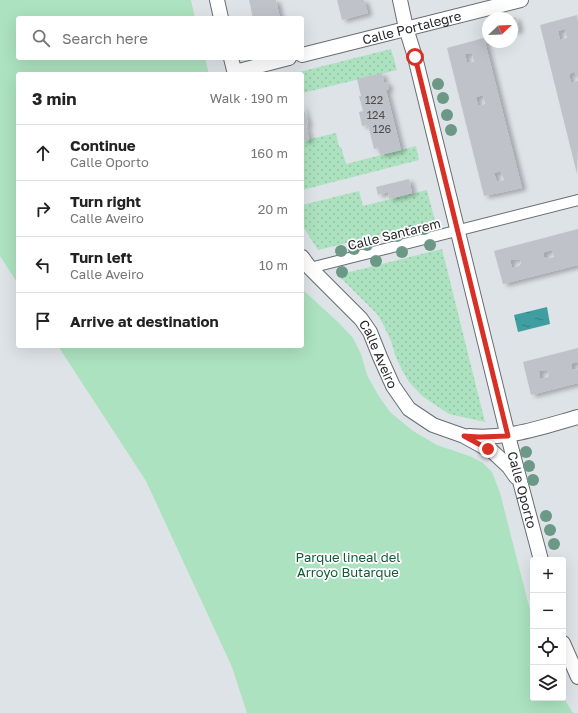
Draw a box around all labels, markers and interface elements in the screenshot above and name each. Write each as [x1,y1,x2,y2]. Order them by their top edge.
street label: Calle Portalegre [360,7,463,48]
north arrow [482,12,518,48]
search box [16,16,304,60]
icon: search [30,27,52,49]
text: Search here [62,29,148,47]
route start [406,48,424,66]
text: 3 min [32,88,76,109]
text: Walk · 190 m [210,90,288,106]
house number: 122 [365,93,383,106]
house number: 124 [367,108,385,121]
house number: 126 [373,122,392,135]
text: Continue [70,136,136,154]
icon: ahead [32,142,54,164]
text: 160 m [251,145,288,161]
text: Calle Oporto [70,154,149,170]
text: Turn right [70,192,141,210]
icon: right [32,198,54,220]
text: 20 m [258,201,288,217]
text: Calle Aveiro [70,210,144,226]
street label: Calle Santarem [346,215,442,253]
text: Turn left [70,248,132,266]
icon: left [32,254,54,276]
text: 10 m [259,257,288,273]
text: Calle Aveiro [70,266,144,282]
icon: arrive [32,310,54,332]
text: Arrive at destination [70,312,219,330]
street label: Calle Aveiro [356,316,401,391]
route end [479,440,497,458]
street label: Calle Oporto [504,450,540,530]
park label: Parque lineal del Arroyo Butarque [296,549,400,580]
map controls [530,557,566,701]
button: + [530,557,566,593]
button: − [530,593,566,629]
button: locate [530,629,566,665]
button: layers [530,665,566,701]

